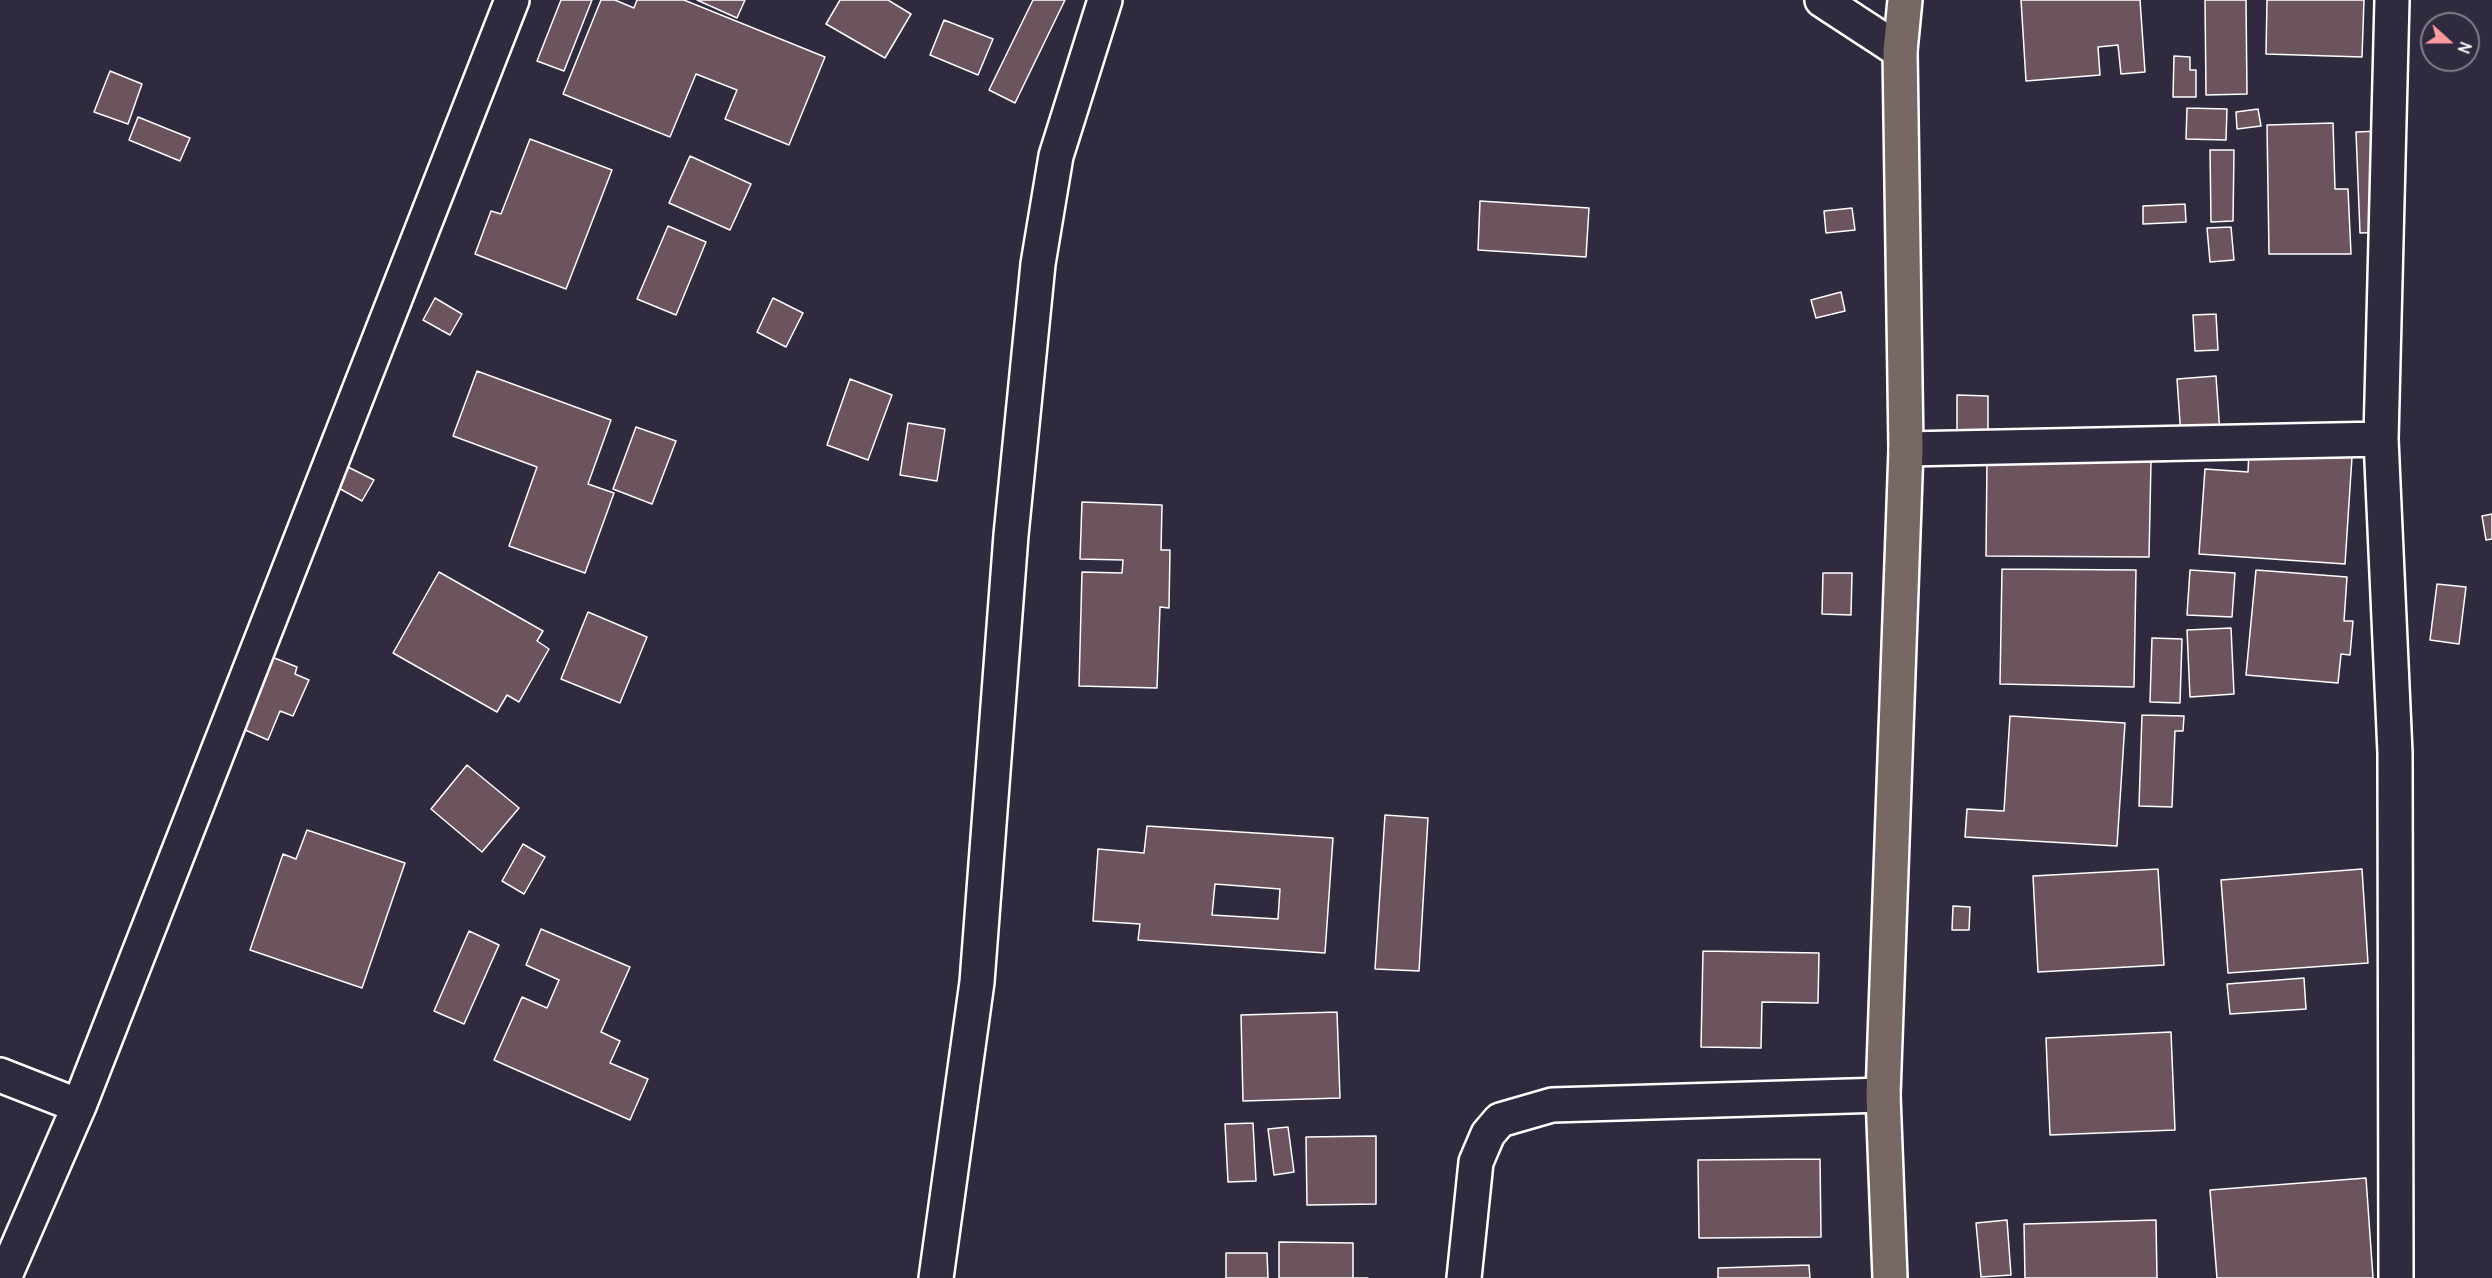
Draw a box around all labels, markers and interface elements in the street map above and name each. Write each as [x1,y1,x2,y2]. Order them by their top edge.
north arrow [2420,12,2480,72]
text: N [2454,39,2476,56]

